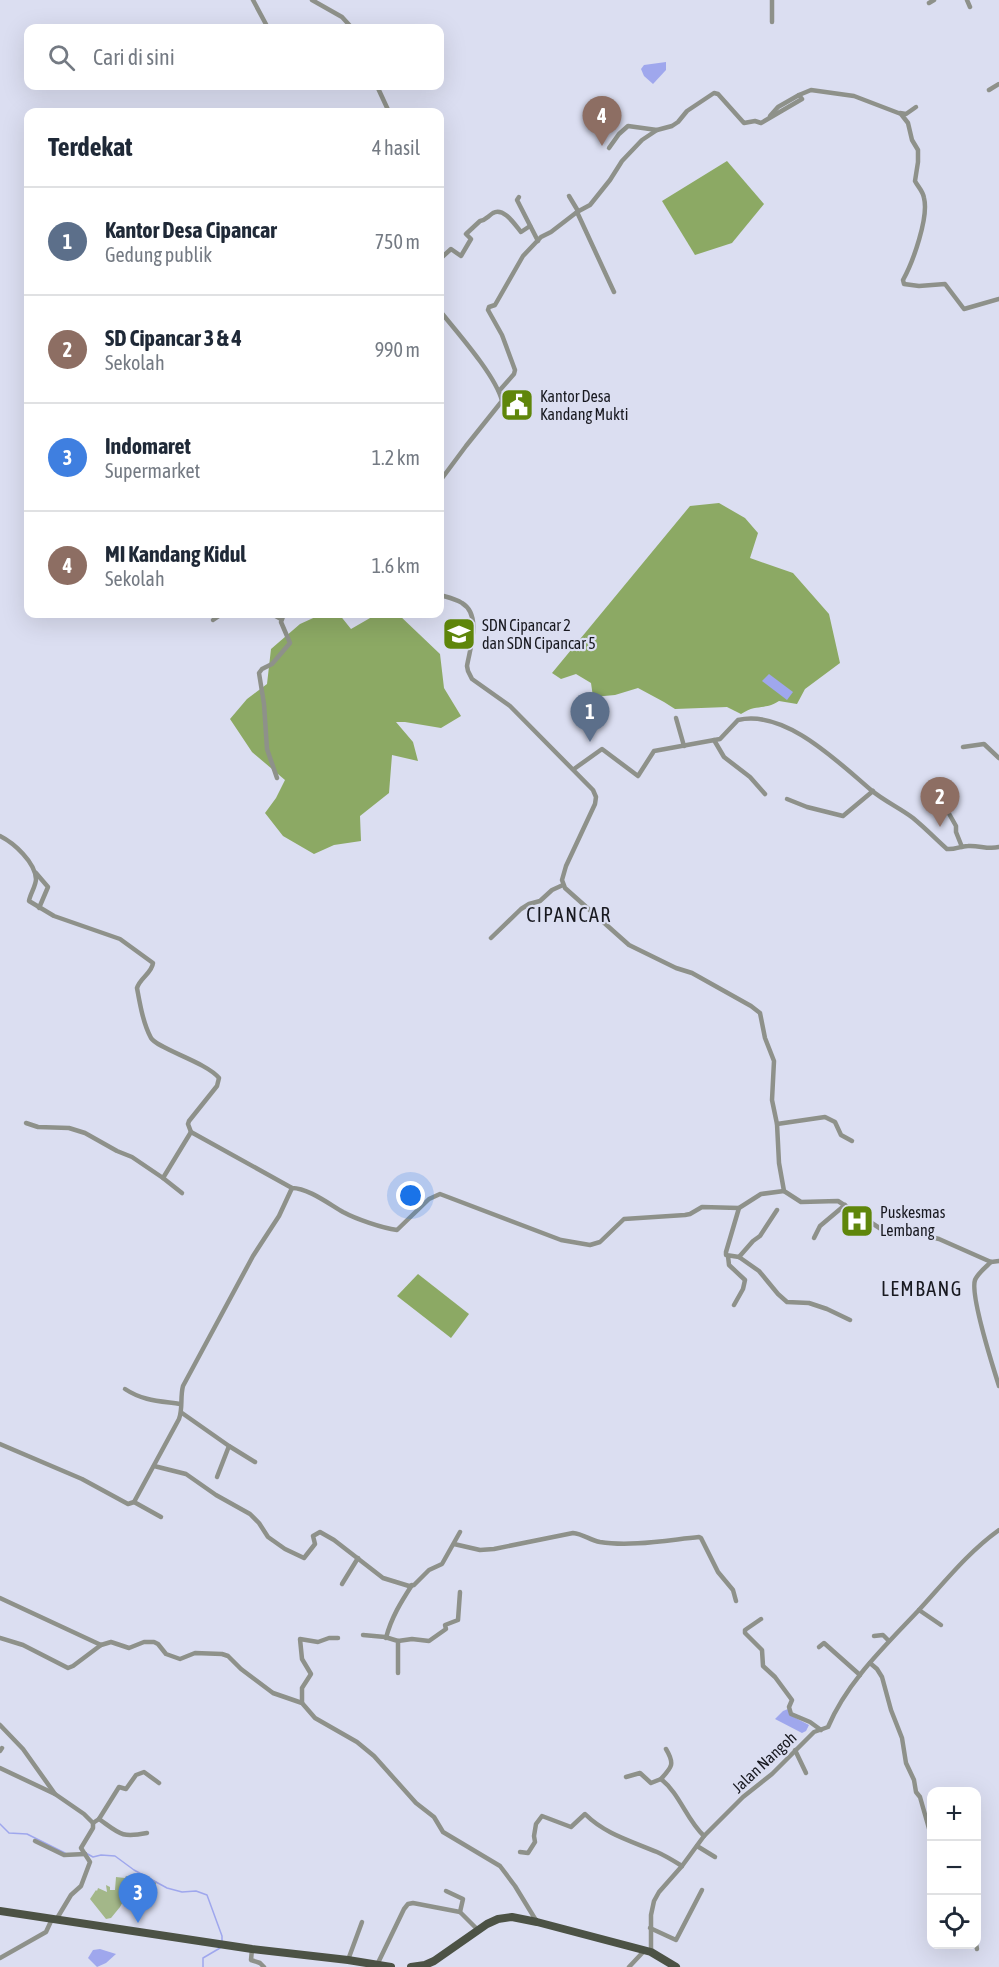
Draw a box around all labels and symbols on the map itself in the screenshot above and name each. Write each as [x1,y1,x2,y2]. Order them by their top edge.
pin: 4 [582,96,622,146]
public building icon: Kantor Desa Kandang Mukti [499,387,535,423]
place label: Kantor Desa Kandang Mukti [540,387,628,424]
school or university icon: SDN Cipancar 2 dan SDN Cipancar 5 [441,616,477,652]
place label: SDN Cipancar 2 dan SDN Cipancar 5 [482,616,596,653]
pin: 1 [570,692,610,742]
pin: 2 [920,778,960,827]
district label: CIPANCAR [526,903,612,926]
your location [396,1181,425,1210]
hospital icon: Puskesmas Lembang [839,1203,875,1239]
place label: Puskesmas Lembang [880,1203,946,1240]
district label: LEMBANG [881,1277,963,1300]
street label: Jalan Nangoh [728,1728,800,1797]
pin: 3 [118,1874,158,1923]

